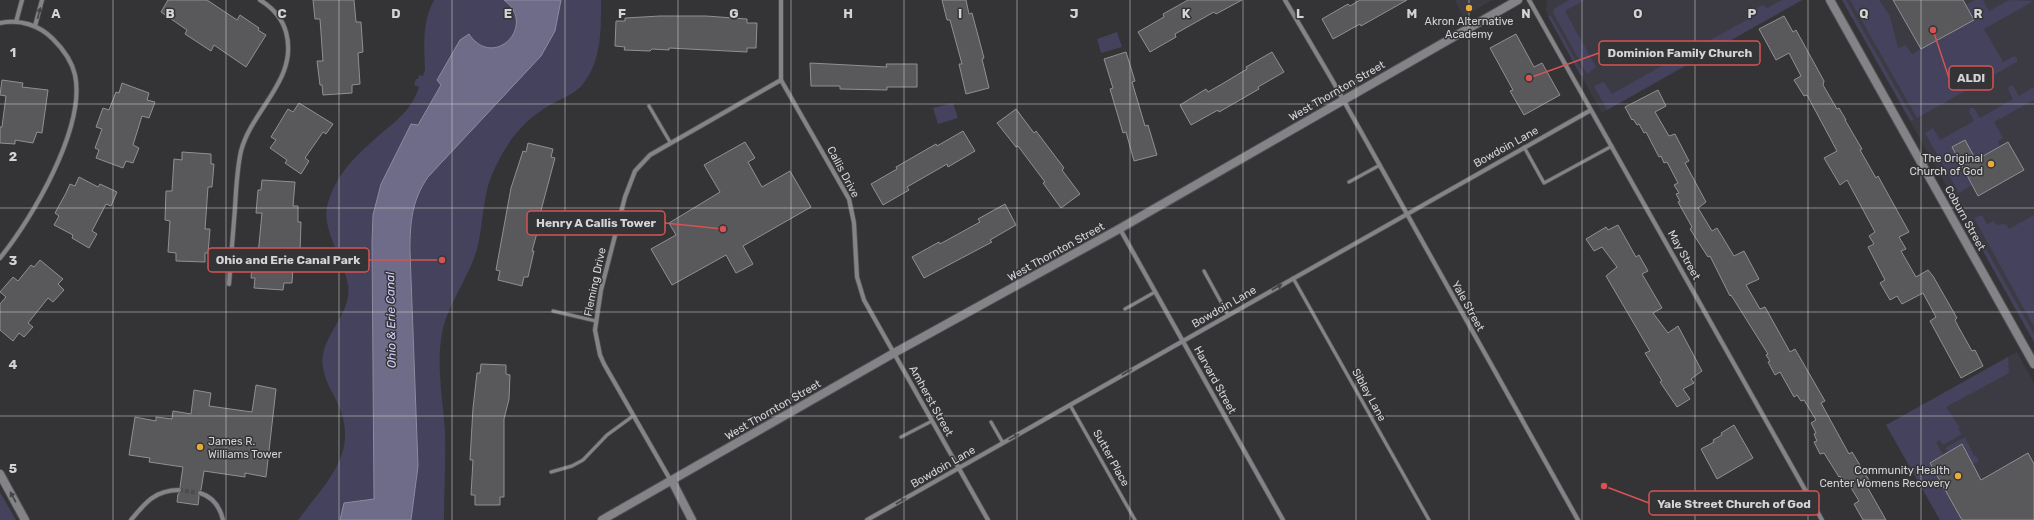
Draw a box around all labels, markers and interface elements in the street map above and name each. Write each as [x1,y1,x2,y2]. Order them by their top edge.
marker: Akron Alternative Academy [1464,3,1474,13]
text: A [51,6,61,21]
text: B [165,6,175,21]
text: C [277,6,287,21]
text: D [391,6,401,21]
text: E [504,6,512,21]
text: F [618,6,626,21]
text: G [729,6,739,21]
text: H [843,6,853,21]
text: I [958,6,962,21]
text: J [1070,6,1078,21]
text: K [1182,6,1191,21]
text: L [1296,6,1304,21]
text: M [1407,6,1417,21]
text: N [1521,6,1531,21]
text: O [1633,6,1643,21]
text: P [1748,6,1757,21]
text: Q [1859,6,1869,21]
text: R [1974,6,1983,21]
one-way arrow [36,7,42,19]
place label: Akron Alternative Academy [1425,15,1513,41]
callout: Dominion Family Church [1599,41,1760,65]
text: 1 [10,45,16,60]
text: Dominion Family Church [1608,46,1753,60]
street label: West Thornton Street [1287,58,1388,124]
callout: ALDI [1949,66,1993,90]
text: ALDI [1957,71,1985,85]
street label: Bowdoin Lane [1471,124,1541,170]
street label: Callis Drive [824,144,862,200]
text: 2 [9,149,17,164]
place label: The Original Church of God [1910,152,1983,178]
marker: The Original Church of God [1986,159,1996,169]
street label: Coburn Street [1942,183,1989,253]
callout: Henry A Callis Tower [527,211,665,235]
text: Henry A Callis Tower [536,216,657,230]
street label: West Thornton Street [1005,220,1107,284]
street label: May Street [1665,228,1703,283]
street label: Fleming Drive [581,246,609,318]
callout: Ohio and Erie Canal Park [208,248,369,272]
text: 3 [9,253,18,268]
text: Ohio and Erie Canal Park [216,253,360,267]
water label: Ohio & Erie Canal [383,271,399,368]
street label: Yale Street [1449,279,1487,334]
street label: Bowdoin Lane [1190,283,1258,331]
one-way arrow [1271,284,1282,291]
street label: Harvard Street [1191,344,1239,417]
text: 4 [9,357,18,372]
street label: Amherst Street [906,363,956,439]
street label: Sibley Lane [1349,366,1389,424]
one-way arrow [1121,369,1133,376]
street label: West Thornton Street [723,377,824,443]
street label: Sutter Place [1090,427,1132,489]
one-way arrow [1008,433,1020,440]
place label: James R. Williams Tower [208,435,283,461]
marker: James R. Williams Tower [195,442,205,452]
street label: Bowdoin Lane [909,443,977,491]
text: 5 [9,461,17,476]
place label: Community Health Center Womens Recovery [1819,464,1950,490]
marker: Community Health Center Womens Recovery [1953,471,1963,481]
one-way arrow [9,491,16,503]
callout: Yale Street Church of God [1649,491,1819,515]
one-way arrow [895,497,907,504]
text: Yale Street Church of God [1657,497,1811,511]

